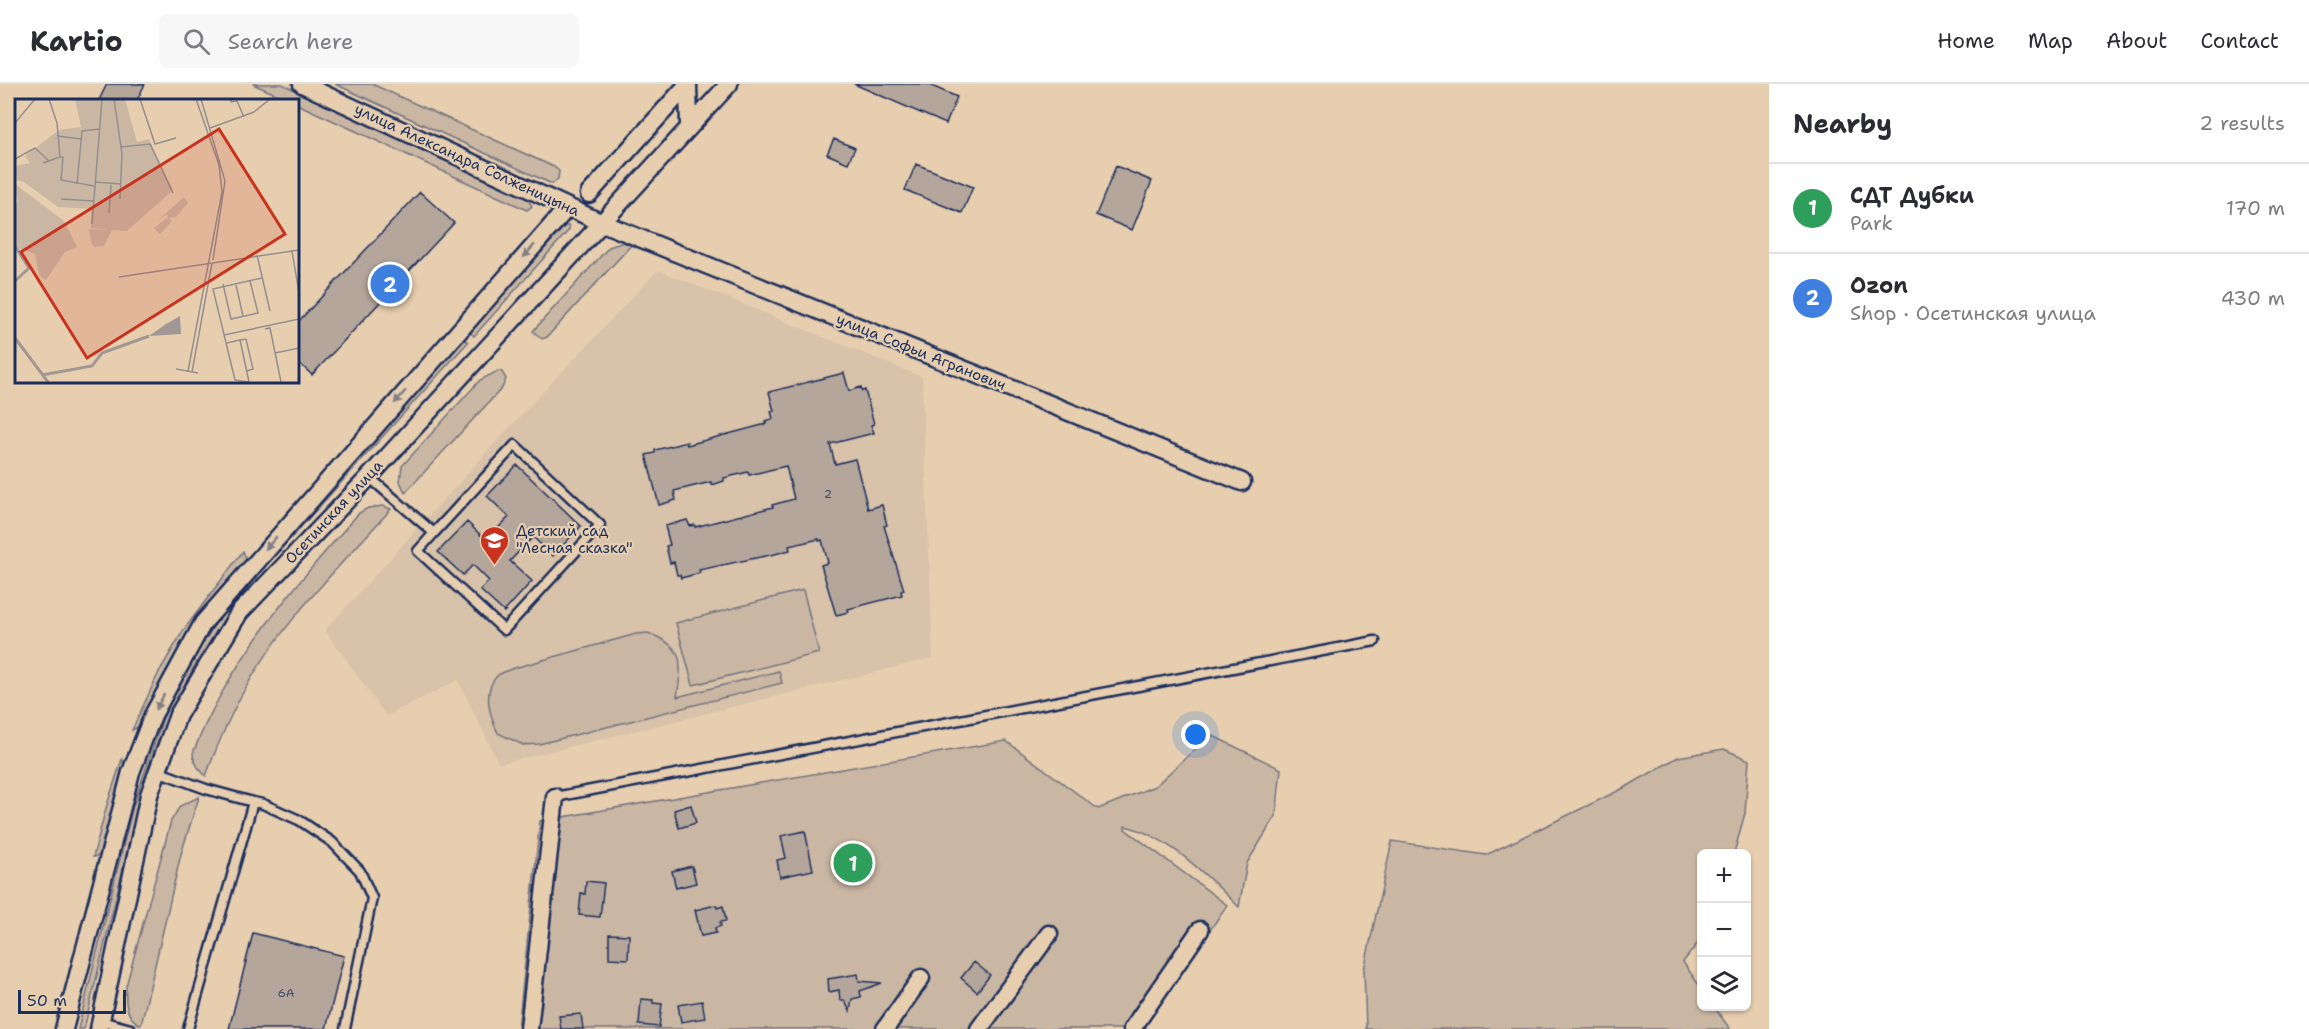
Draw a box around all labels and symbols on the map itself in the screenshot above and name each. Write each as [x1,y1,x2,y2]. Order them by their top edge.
inset map [15,99,298,382]
street label: улица Александра Солженицына [351,99,583,221]
one-way arrow [523,243,536,258]
pin: 2 [370,262,410,306]
street label: улица Софьи Агранович [833,309,1009,395]
one-way arrow [394,389,407,404]
street label: Осетинская улица [281,455,388,568]
house number: 2 [824,486,832,502]
place label: Детский сад "Лесная сказка" [516,521,633,558]
school or university icon: Детский сад "Лесная сказка" [479,524,511,566]
one-way arrow [265,535,278,550]
one-way arrow [155,693,165,711]
your location [1181,720,1210,749]
pin: 1 [834,840,872,886]
house number: 6А [277,985,295,1001]
scale bar [18,987,126,1014]

